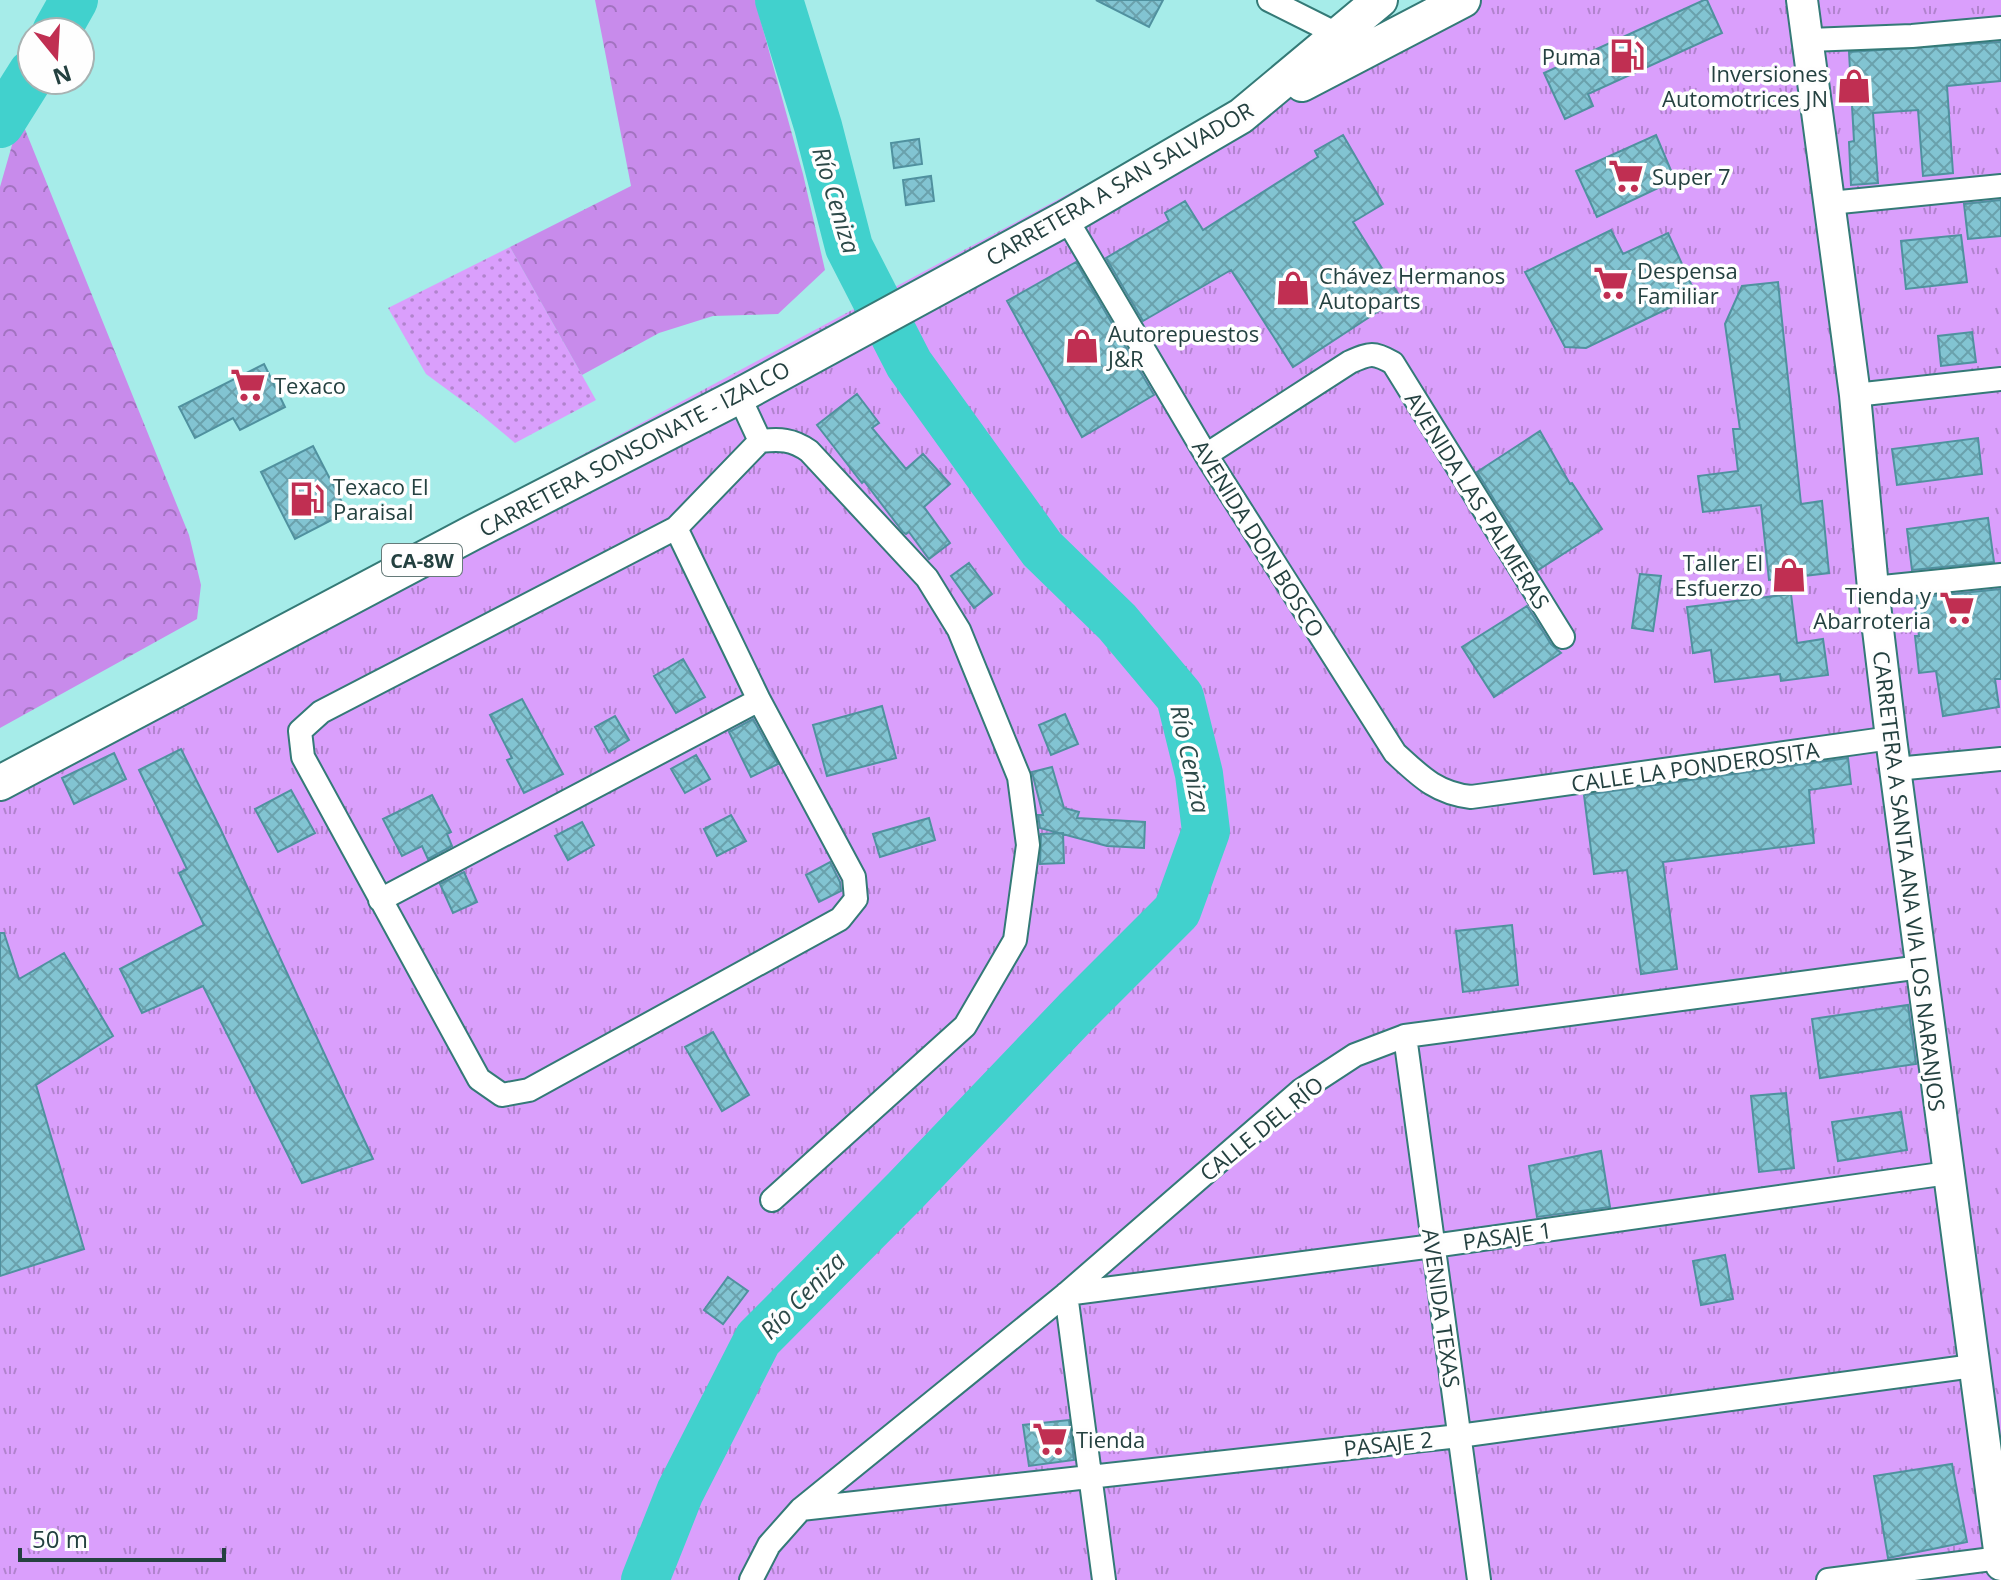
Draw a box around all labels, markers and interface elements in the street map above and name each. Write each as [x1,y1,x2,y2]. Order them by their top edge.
north arrow [16,16,96,96]
fuel station icon: Puma [1608,37,1646,75]
place label: Puma [1542,41,1601,71]
place label: Inversiones Automotrices JN [1662,58,1828,113]
text: N [49,59,76,93]
shop icon: Inversiones Automotrices JN [1835,67,1873,105]
street label: CARRETERA A SAN SALVADOR [980,94,1258,272]
water label: Río Ceniza [805,143,869,258]
supermarket icon: Super 7 [1607,157,1645,195]
place label: Super 7 [1652,161,1731,191]
place label: Despensa Familiar [1637,255,1738,310]
place label: Chávez Hermanos Autoparts [1319,260,1505,315]
supermarket icon: Despensa Familiar [1592,264,1630,302]
shop icon: Chávez Hermanos Autoparts [1274,269,1312,307]
place label: Autorepuestos J&R [1106,318,1259,373]
shop icon: Autorepuestos J&R [1063,327,1101,365]
street label: CARRETERA SONSONATE - IZALCO [473,353,795,543]
supermarket icon: Texaco [229,366,267,404]
place label: Texaco [274,370,346,400]
street label: AVENIDA LAS PALMERAS [1399,386,1557,614]
street label: AVENIDA DON BOSCO [1186,434,1332,642]
place label: Texaco El Paraisal [333,471,428,526]
fuel station icon: Texaco El Paraisal [288,480,326,518]
road number: CA-8W [382,544,462,576]
place label: Taller El Esfuerzo [1675,547,1763,602]
shop icon: Taller El Esfuerzo [1770,556,1808,594]
place label: Tienda y Abarroteria [1813,580,1932,635]
supermarket icon: Tienda y Abarroteria [1938,589,1976,627]
street label: CARRETERA A SANTA ANA VIA LOS NARANJOS [1867,649,1953,1113]
water label: Río Ceniza [1163,702,1219,816]
street label: CALLE LA PONDEROSITA [1569,734,1821,798]
street label: CALLE DEL RÍO [1193,1069,1329,1187]
street label: PASAJE 1 [1461,1214,1553,1256]
street label: AVENIDA TEXAS [1416,1226,1468,1390]
water label: Río Ceniza [752,1244,852,1346]
supermarket icon: Tienda [1031,1420,1069,1458]
street label: PASAJE 2 [1342,1423,1434,1463]
place label: Tienda [1076,1424,1145,1454]
scale bar [20,1512,224,1562]
text: 50 m [32,1522,88,1555]

